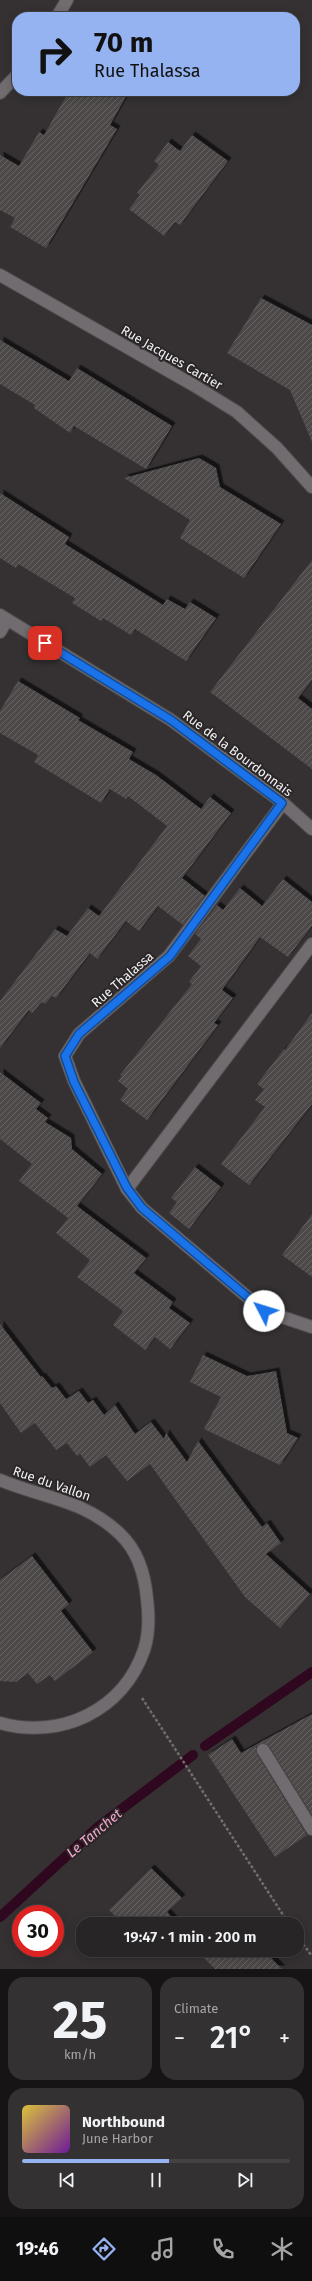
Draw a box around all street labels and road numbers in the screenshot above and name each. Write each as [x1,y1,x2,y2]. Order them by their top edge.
street label: Rue Jacques Cartier [118,322,225,393]
street label: Rue de la Bourdonnais [180,707,296,800]
street label: Rue Thalassa [88,948,156,1010]
street label: Rue du Vallon [11,1463,93,1504]

